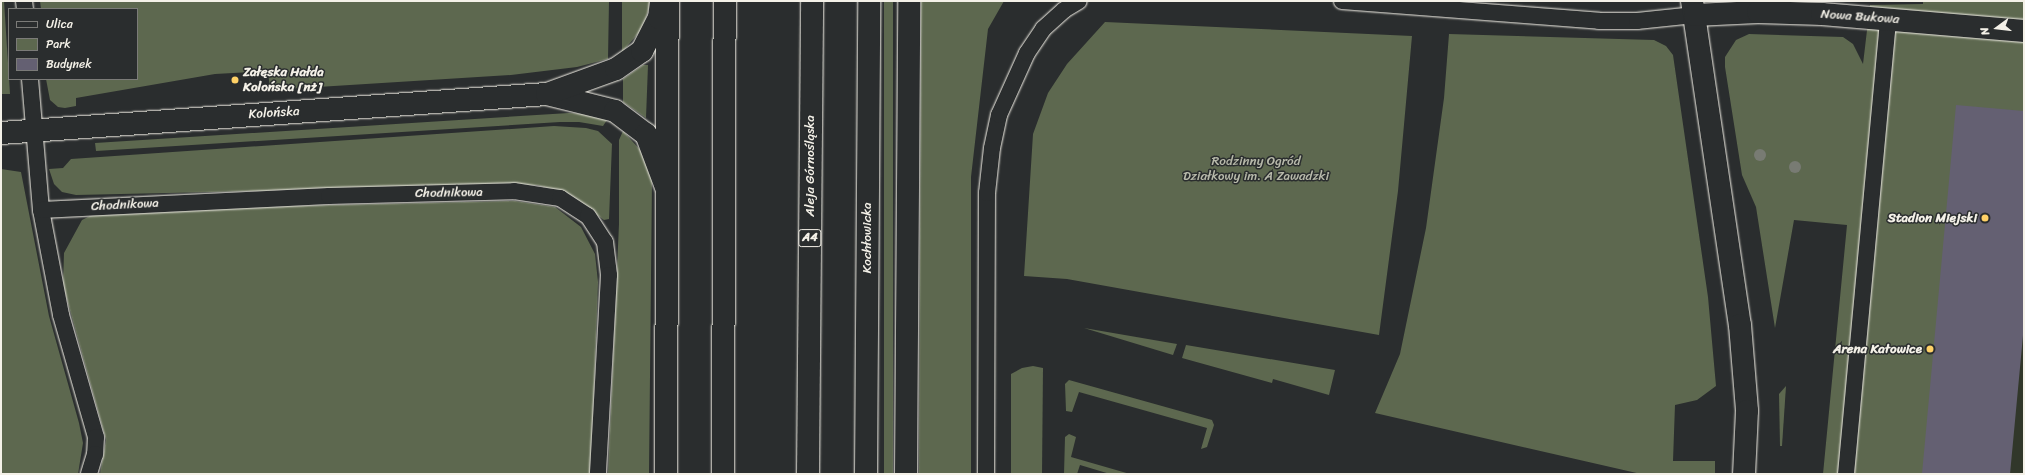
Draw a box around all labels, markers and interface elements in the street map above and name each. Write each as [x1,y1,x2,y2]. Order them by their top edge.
street label: Nowa Bukowa [1820,6,1900,28]
legend [8,8,138,80]
north arrow [1977,8,2017,48]
text: Ulica [46,13,73,35]
text: N [1975,25,1995,37]
text: Park [46,33,71,55]
text: Budynek [46,53,92,75]
place label: Załęska Hałda Kolońska [nż] [243,65,324,96]
marker: Załęska Hałda Kolońska [nż] [230,75,240,85]
street label: Kolońska [248,103,300,123]
street label: Aleja Górnośląska [802,115,818,217]
park label: Rodzinny Ogród Działkowy im. A Zawadzki [1183,154,1329,185]
street label: Chodnikowa [415,185,483,201]
street label: Chodnikowa [91,195,159,215]
street label: Kochłowicka [859,202,875,274]
place label: Stadion Miejski [1888,210,1977,226]
marker: Stadion Miejski [1980,213,1990,223]
road number: A4 [798,228,822,248]
place label: Arena Katowice [1832,341,1922,357]
marker: Arena Katowice [1925,344,1935,354]

